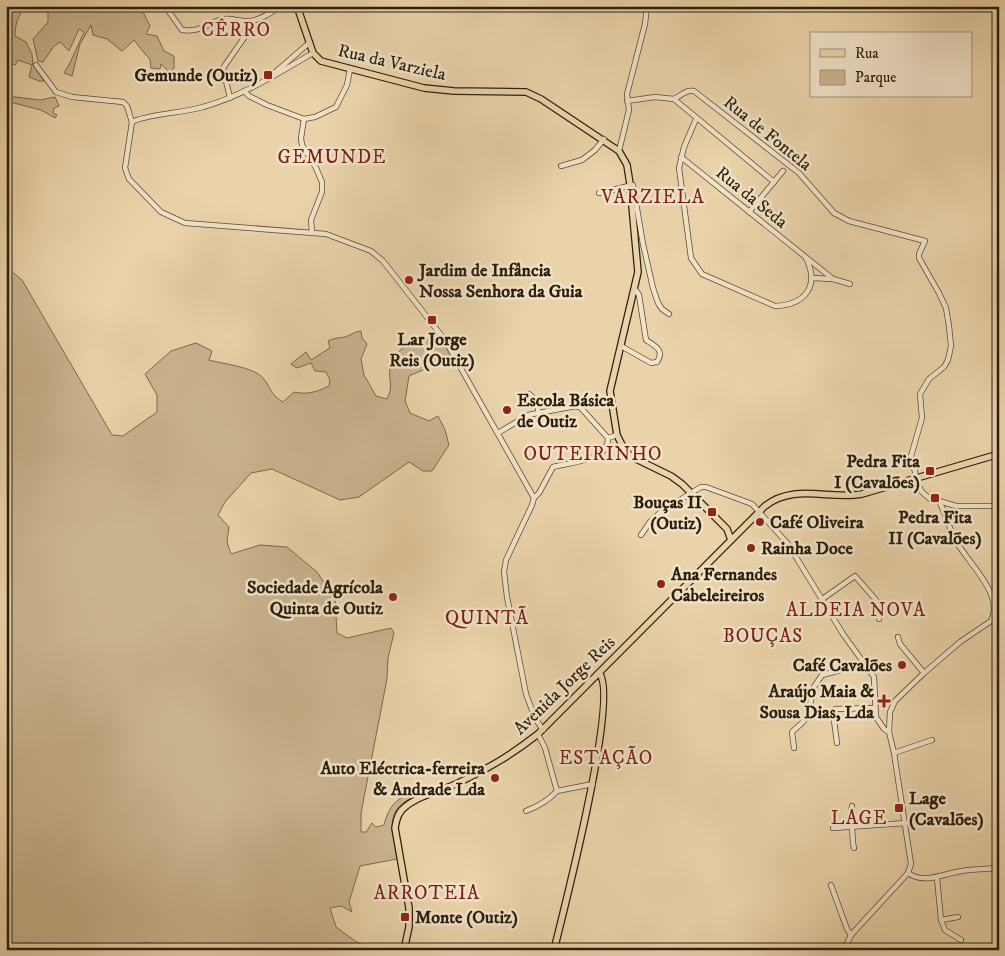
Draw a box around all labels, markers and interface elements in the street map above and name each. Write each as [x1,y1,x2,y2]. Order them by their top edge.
district label: CÊRRO [201,18,271,42]
legend [810,32,972,98]
street label: Rua da Varziela [336,40,448,86]
text: Rua [855,44,879,63]
place label: Gemunde (Outiz) [135,65,258,87]
text: Parque [855,68,896,87]
marker: Gemunde (Outiz) [262,69,274,81]
street label: Rua de Fontela [719,91,816,176]
district label: GEMUNDE [278,146,386,169]
street label: Rua da Seda [711,162,792,234]
district label: VARZIELA [600,186,705,209]
place label: Jardim de Infância Nossa Senhora da Guia [417,260,583,303]
marker: Jardim de Infância Nossa Senhora da Guia [403,274,415,286]
marker: Lar Jorge Reis (Outiz) [426,314,438,326]
place label: Lar Jorge Reis (Outiz) [389,329,475,372]
place label: Escola Básica de Outiz [517,390,615,433]
marker: Escola Básica de Outiz [501,404,513,416]
district label: OUTEIRINHO [524,443,663,466]
place label: Pedra Fita I (Cavalões) [834,451,920,494]
marker: Pedra Fita I (Cavalões) [924,465,936,477]
place label: Bouças II (Outiz) [633,492,703,535]
marker: Pedra Fita II (Cavalões) [929,492,941,504]
marker: Bouças II (Outiz) [706,506,718,518]
place label: Pedra Fita II (Cavalões) [888,507,982,550]
place label: Café Oliveira [770,512,864,534]
marker: Café Oliveira [754,516,766,528]
place label: Rainha Doce [761,538,854,560]
marker: Rainha Doce [745,542,757,554]
place label: Ana Fernandes Cabeleireiros [670,564,777,607]
place label: Sociedade Agrícola Quinta de Outiz [247,577,383,620]
marker: Ana Fernandes Cabeleireiros [655,578,667,590]
marker: Sociedade Agrícola Quinta de Outiz [387,591,399,603]
district label: ALDEIA NOVA [786,599,926,622]
district label: QUINTÃ [445,605,529,630]
district label: BOUÇAS [723,625,803,648]
street label: Avenida Jorge Reis [509,632,620,740]
place label: Café Cavalões [793,655,892,677]
marker: Café Cavalões [896,659,908,671]
place label: Araújo Maia & Sousa Dias, Lda [760,681,874,724]
marker: Araújo Maia & Sousa Dias, Lda [878,695,890,707]
district label: ESTAÇÃO [559,745,653,770]
place label: Auto Eléctrica-ferreira & Andrade Lda [319,758,485,801]
marker: Auto Eléctrica-ferreira & Andrade Lda [489,772,501,784]
place label: Lage (Cavalões) [909,788,984,831]
marker: Lage (Cavalões) [893,802,905,814]
district label: LAGE [831,807,887,830]
district label: ARROTEIA [374,882,480,905]
place label: Monte (Outiz) [415,907,518,929]
marker: Monte (Outiz) [399,911,411,923]

